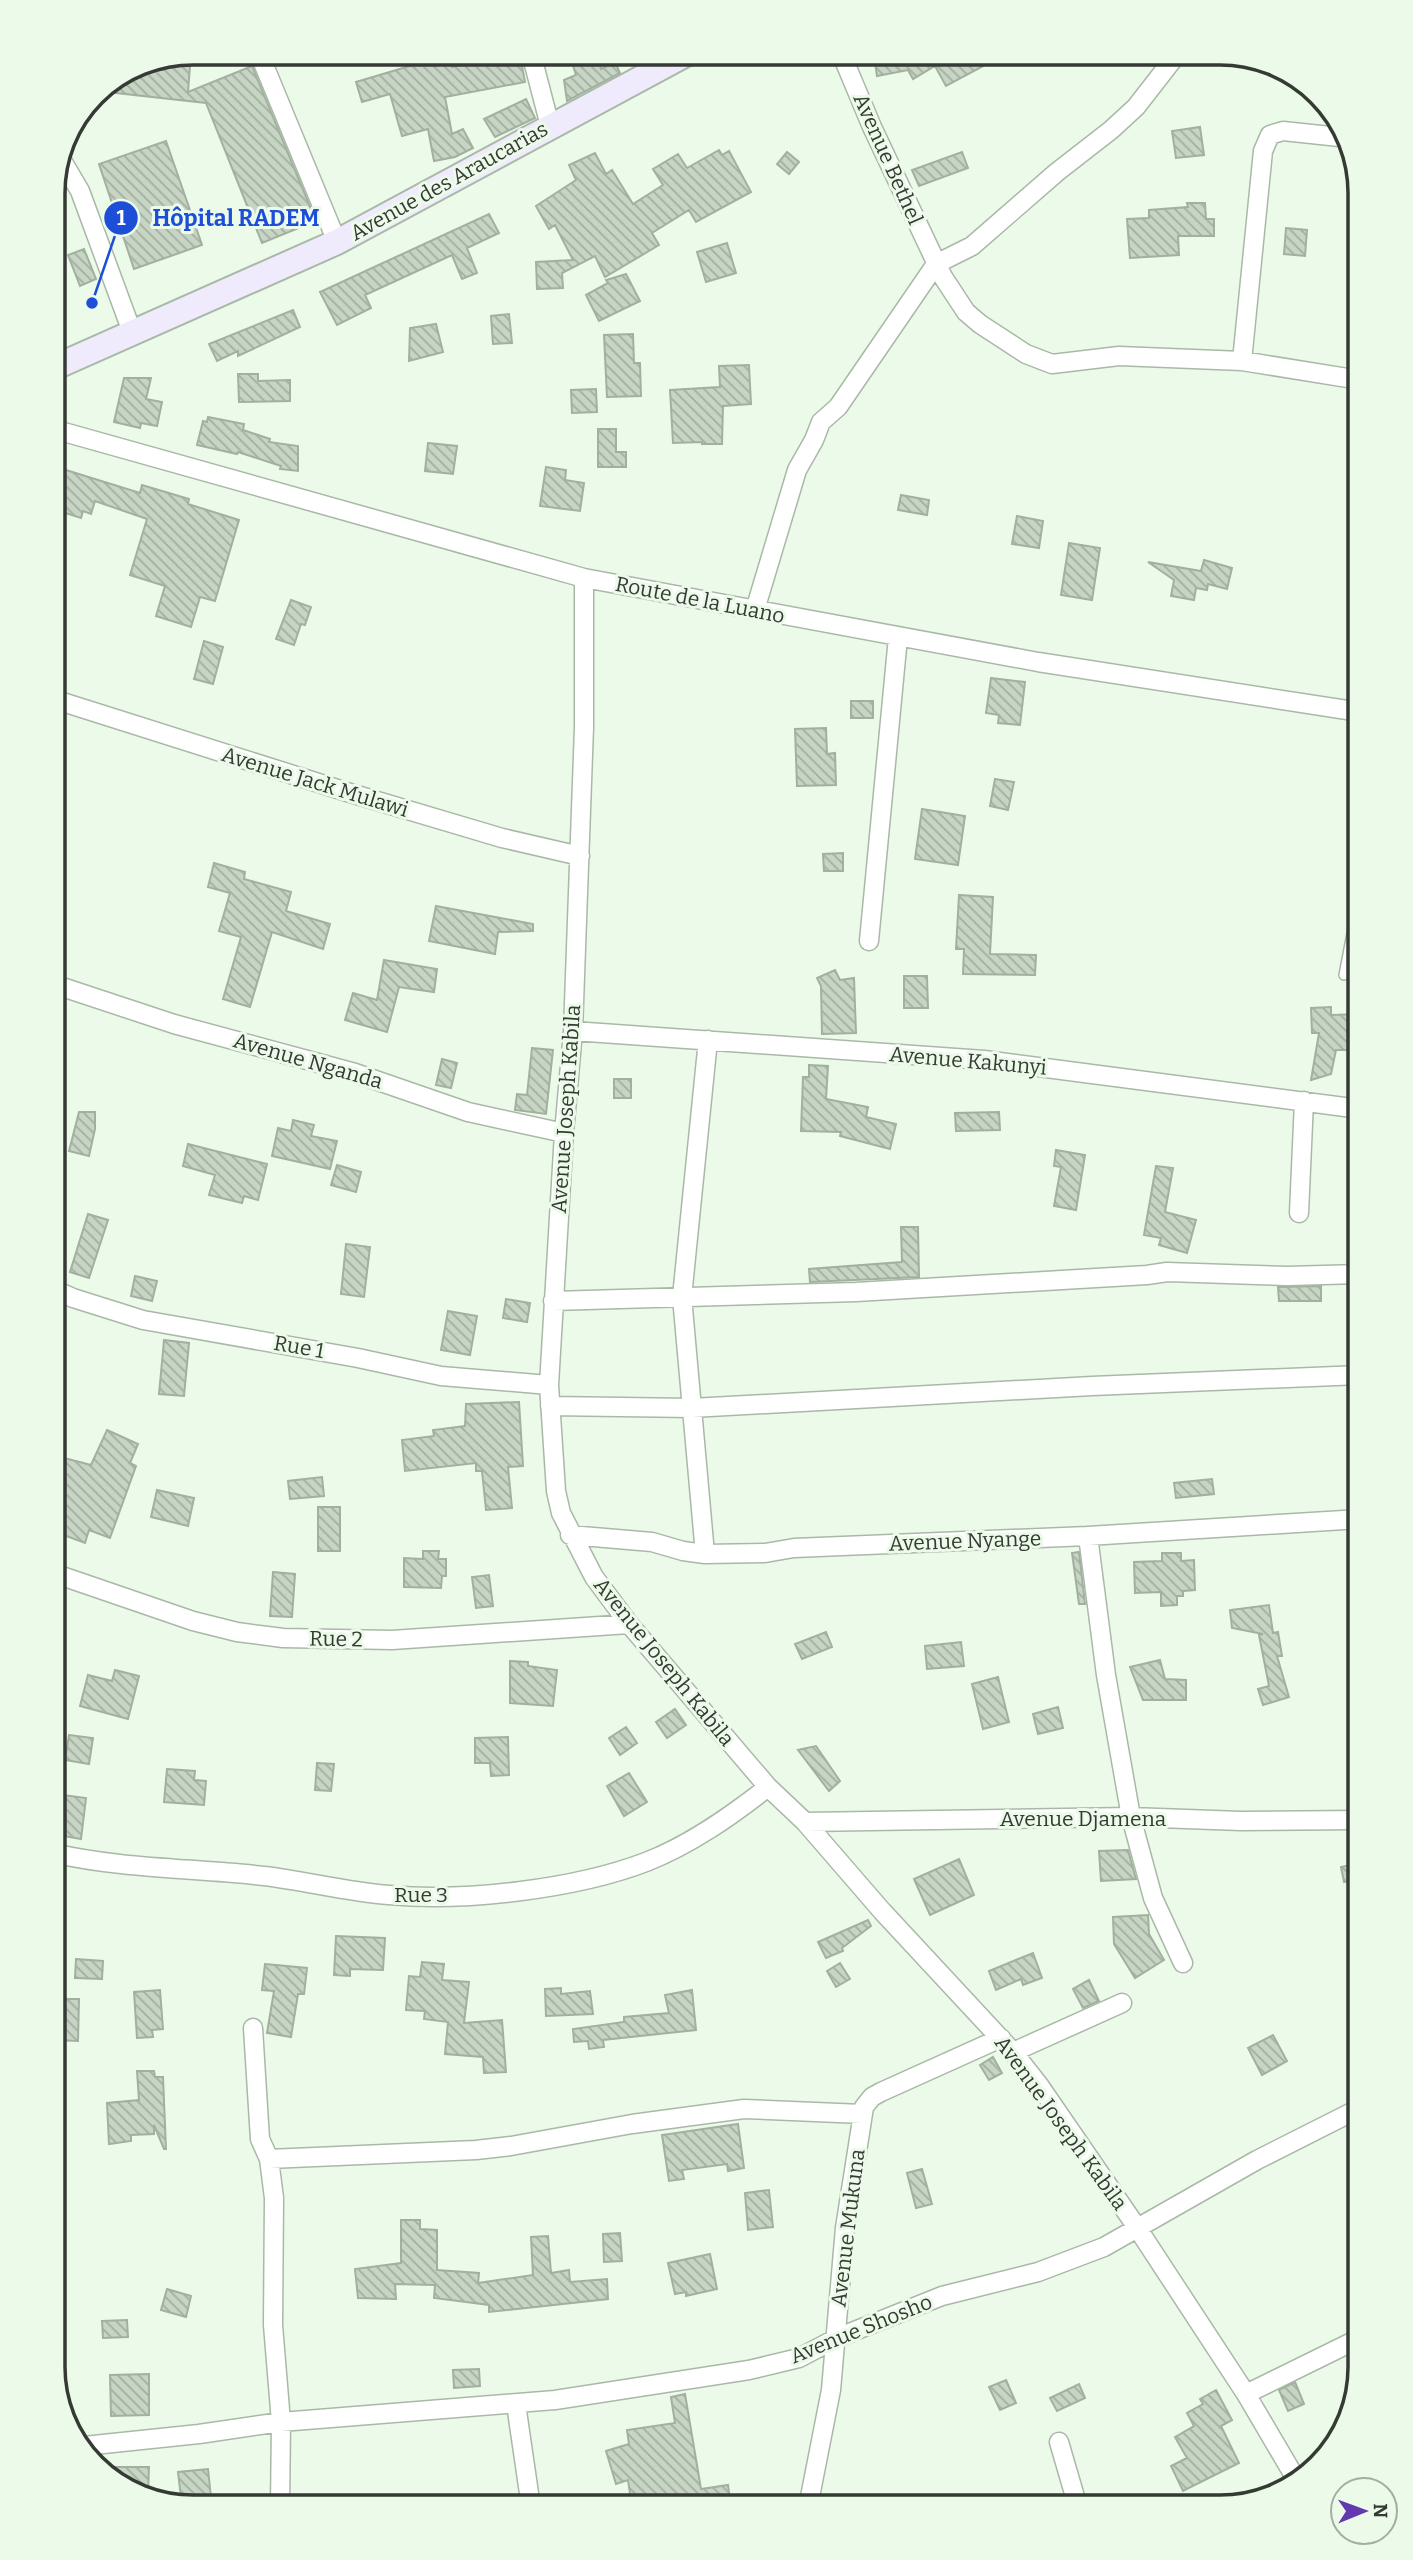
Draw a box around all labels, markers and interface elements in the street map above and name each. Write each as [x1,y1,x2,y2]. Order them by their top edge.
street label: Avenue Bethel [847,89,929,229]
street label: Avenue des Araucarias [346,116,552,246]
callout: Hôpital RADEM [104,196,334,240]
text: Hôpital RADEM [152,204,320,232]
text: 1 [116,205,126,231]
street label: Route de la Luano [613,571,787,629]
street label: Avenue Jack Mulawi [218,741,412,823]
street label: Avenue Joseph Kabila [546,1003,586,1214]
street label: Avenue Nganda [230,1027,386,1095]
street label: Avenue Kakunyi [888,1041,1048,1081]
street label: Rue 1 [272,1330,327,1364]
street label: Avenue Nyange [888,1525,1042,1557]
street label: Avenue Joseph Kabila [588,1573,740,1752]
street label: Rue 2 [309,1626,363,1652]
street label: Avenue Djamena [1000,1806,1167,1832]
street label: Rue 3 [394,1882,448,1908]
street label: Avenue Joseph Kabila [989,2031,1133,2216]
street label: Avenue Mukuna [825,2147,871,2309]
street label: Avenue Shosho [786,2289,936,2369]
north arrow [1329,2476,1399,2546]
text: N [1369,2503,1392,2519]

